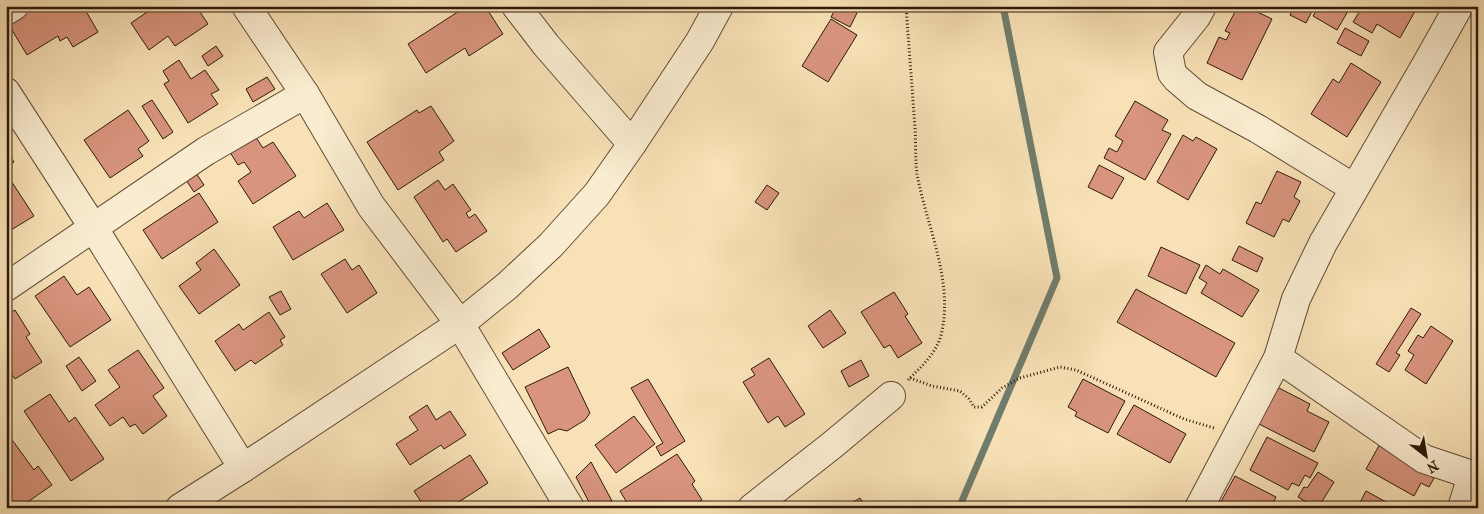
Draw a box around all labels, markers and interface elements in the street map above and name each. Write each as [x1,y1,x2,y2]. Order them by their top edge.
north arrow [1402,432,1452,482]
text: N [1423,457,1441,477]

